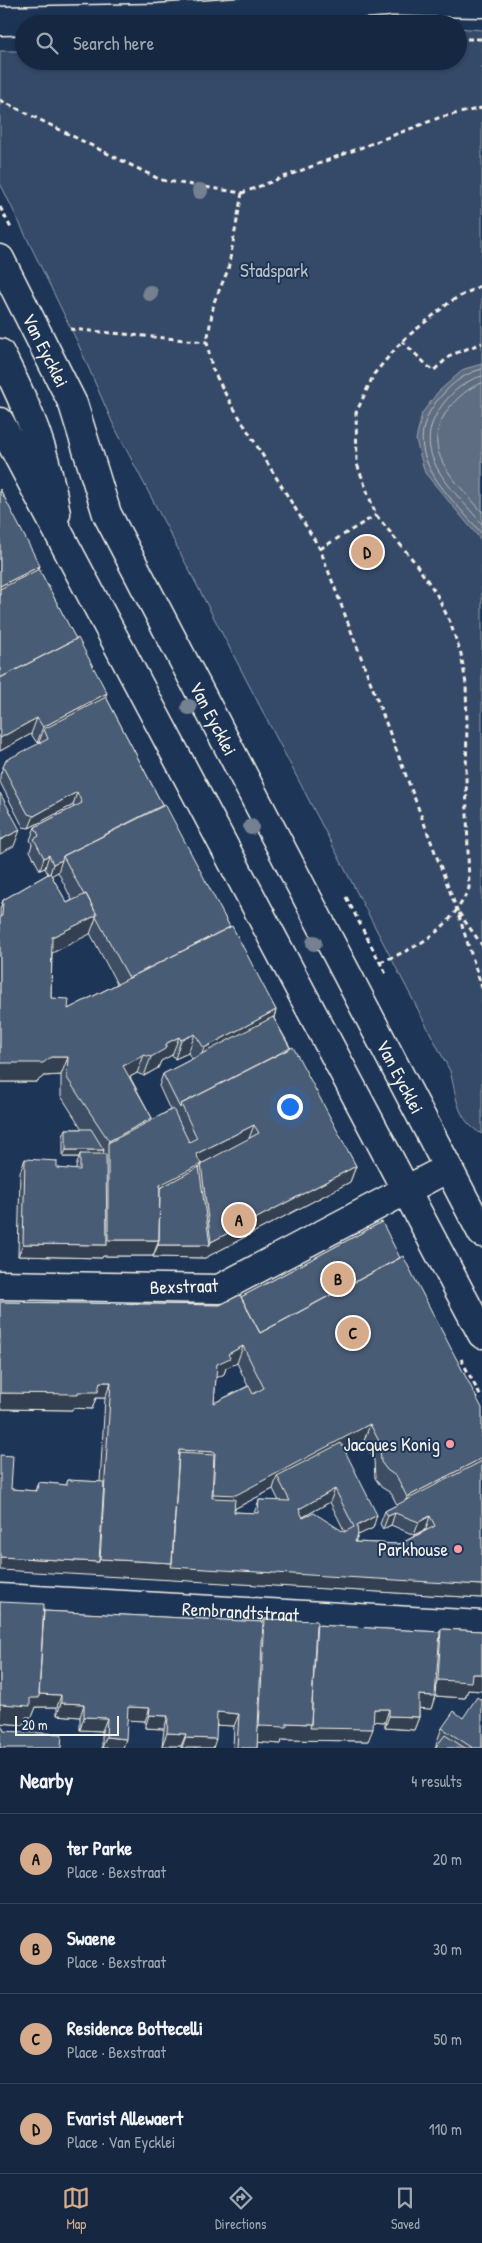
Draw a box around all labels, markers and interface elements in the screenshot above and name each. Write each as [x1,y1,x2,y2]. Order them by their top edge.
search box [15,15,467,70]
icon: search [33,29,61,57]
text: Search here [73,30,154,56]
park label: Stadspark [240,257,308,283]
street label: Van Eycklei [16,309,75,392]
pin: D [351,533,383,571]
street label: Van Eycklei [184,677,244,760]
street label: Van Eycklei [370,1035,430,1118]
your location [277,1094,303,1120]
pin: A [223,1201,255,1239]
pin: B [322,1260,354,1298]
street label: Bexstraat [149,1272,219,1300]
pin: C [337,1314,369,1352]
place label: Jacques Konig [344,1431,440,1457]
marker: Jacques Konig [444,1438,456,1450]
place label: Parkhouse [378,1536,448,1562]
marker: Parkhouse [452,1543,464,1555]
street label: Rembrandtstraat [182,1595,300,1628]
scale bar [15,1713,119,1736]
text: 20 m [22,1715,48,1734]
text: Nearby [20,1766,73,1795]
text: 4 results [411,1770,462,1792]
text: ter Parke [67,1835,132,1861]
text: A [32,1848,40,1870]
text: 20 m [433,1848,462,1870]
text: Place · Bexstraat [67,1861,166,1883]
text: Swaene [67,1925,116,1951]
text: B [32,1938,40,1960]
text: 30 m [433,1938,462,1960]
text: Place · Bexstraat [67,1951,166,1973]
text: Residence Bottecelli [67,2015,203,2041]
text: C [32,2028,40,2050]
text: 50 m [434,2028,462,2050]
text: Place · Bexstraat [67,2041,166,2063]
text: Evarist Allewaert [67,2105,183,2131]
text: D [32,2118,40,2140]
text: 110 m [429,2118,462,2140]
text: Place · Van Eycklei [67,2131,175,2153]
tab: Map [62,2184,90,2233]
tab: Directions [215,2184,266,2233]
tab: Saved [391,2184,420,2233]

